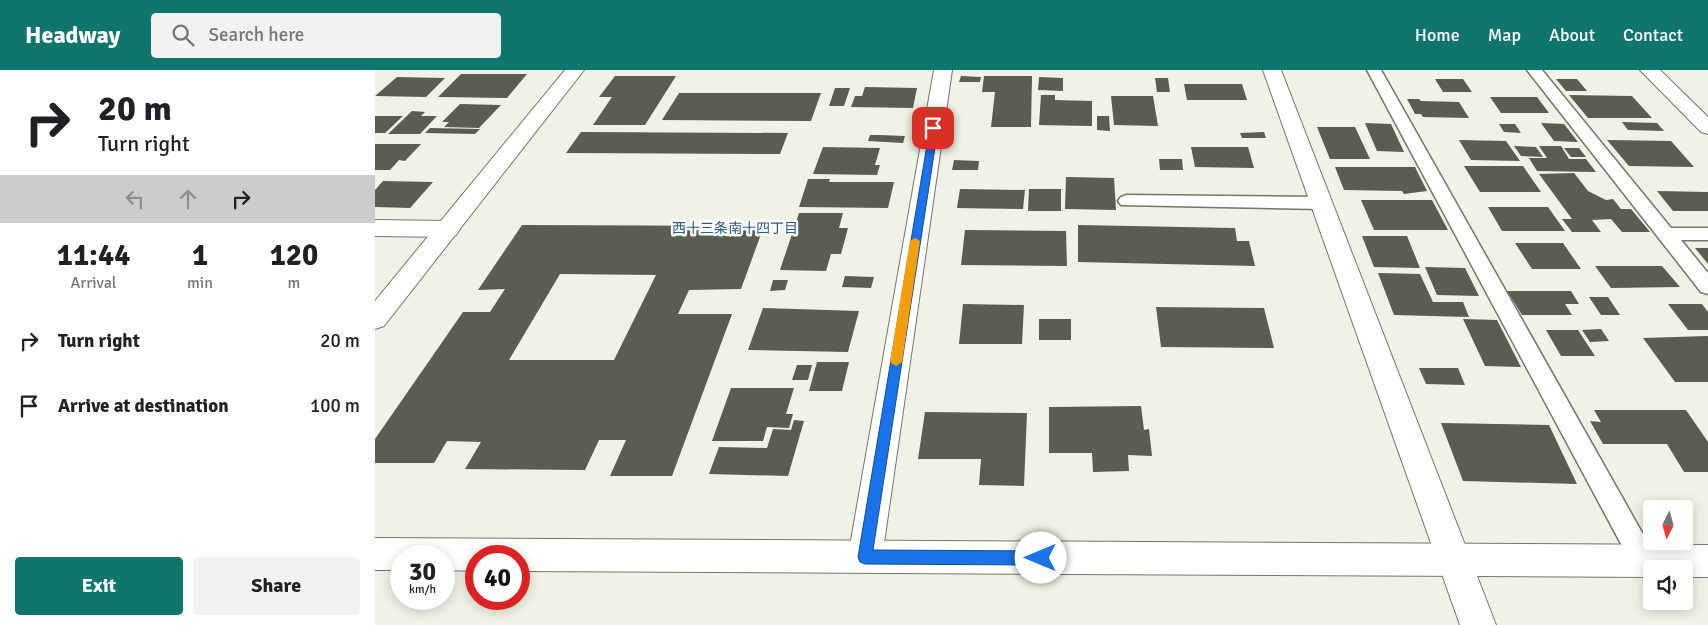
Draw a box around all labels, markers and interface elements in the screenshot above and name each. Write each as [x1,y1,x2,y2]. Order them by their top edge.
search box [151,13,501,58]
text: Headway [25,20,121,50]
icon: search [169,21,197,49]
text: Search here [209,23,304,47]
text: Home [1415,24,1460,46]
text: Map [1488,24,1521,46]
text: About [1549,24,1595,46]
text: Contact [1623,24,1683,46]
text: 20 m [98,87,172,130]
icon: right [15,90,80,155]
pin [912,107,954,149]
icon: arrive [919,114,947,142]
text: Turn right [98,130,190,157]
icon: left [121,185,149,213]
icon: ahead [174,185,202,213]
icon: right [227,185,255,213]
district label: 西十三条南十四丁目 [672,220,798,237]
text: 11:44 [57,237,130,274]
text: 1 [192,237,208,274]
text: 120 [270,237,318,274]
text: Arrival [70,273,117,293]
text: min [187,273,213,293]
text: m [288,273,300,293]
icon: right [15,327,43,355]
text: Turn right [58,329,140,353]
text: 20 m [320,329,360,353]
icon: arrive [15,392,43,420]
text: Arrive at destination [58,394,229,418]
text: 100 m [310,394,360,418]
north arrow [1643,500,1693,550]
map controls [1643,500,1693,610]
position arrow [1014,531,1066,583]
speed limit sign: 40 [465,545,530,610]
text: 30 [409,556,436,587]
button: Exit [15,557,183,615]
button: Share [193,557,360,615]
button: sound [1643,560,1693,610]
text: km/h [409,582,436,597]

